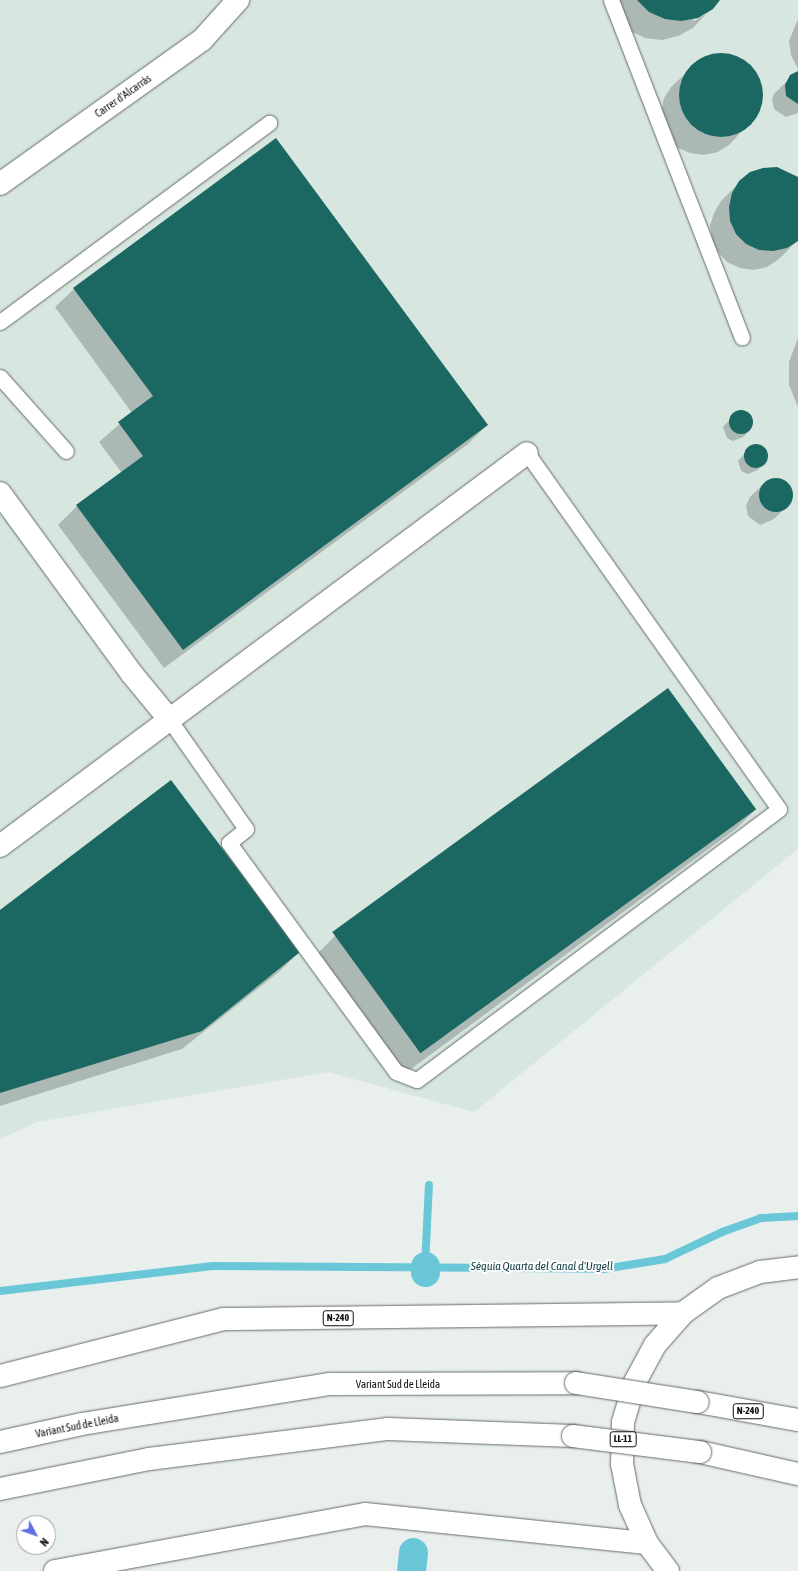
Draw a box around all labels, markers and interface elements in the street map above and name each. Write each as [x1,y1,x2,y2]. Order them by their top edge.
street label: Carrer d'Alcarràs [92,72,154,120]
water label: Séquia Quarta del Canal d'Urgell [471,1260,613,1274]
road number: N-240 [322,1310,354,1326]
street label: Variant Sud de Lleida [356,1377,440,1391]
road number: N-240 [732,1403,764,1419]
street label: Variant Sud de Lleida [34,1411,120,1441]
road number: LL-11 [609,1431,637,1447]
north arrow [16,1515,56,1555]
text: N [38,1536,51,1549]

